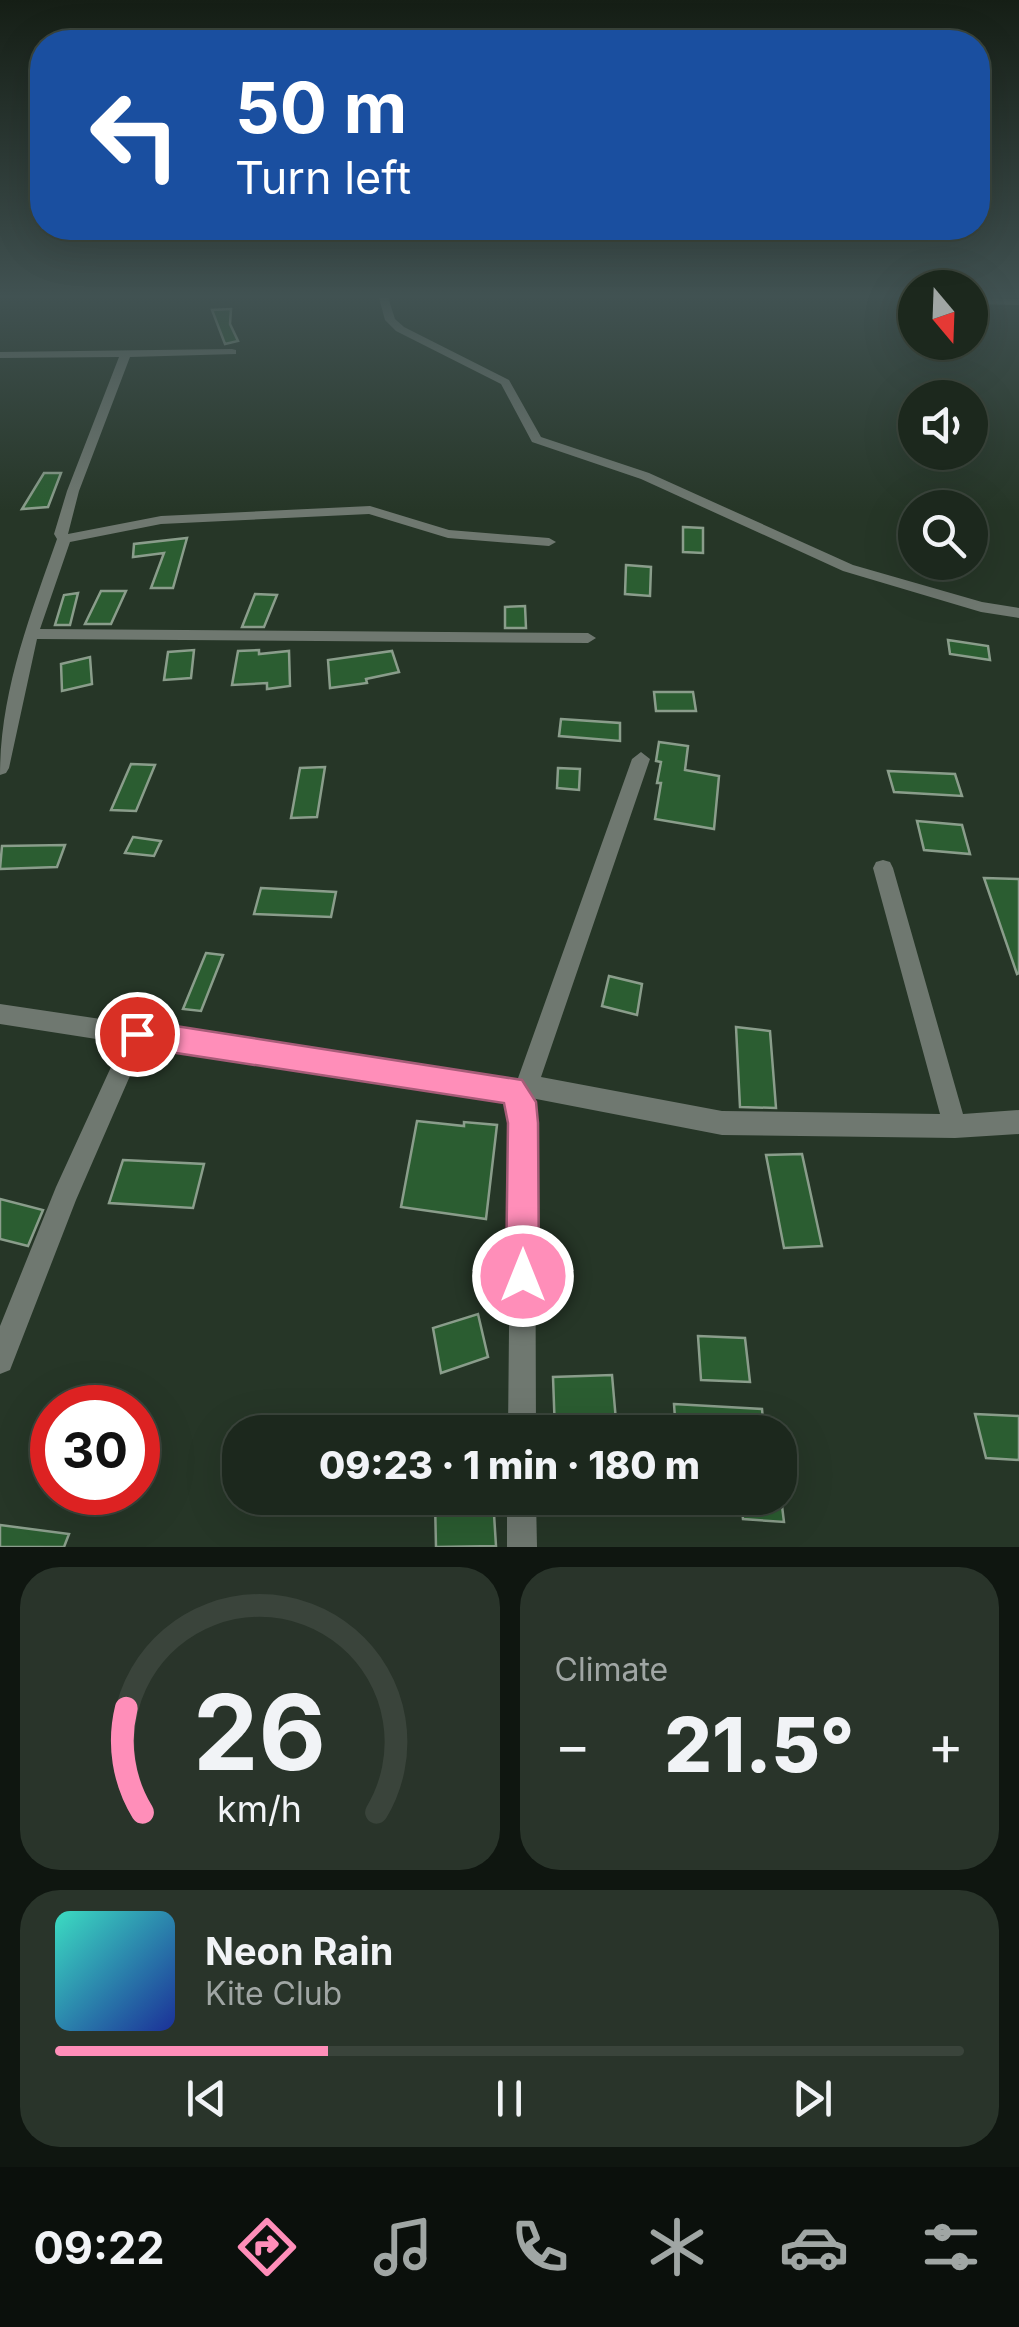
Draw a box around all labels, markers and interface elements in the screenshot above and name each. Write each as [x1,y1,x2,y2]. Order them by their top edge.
text: 50 m [235,65,407,150]
icon: left [70,70,200,200]
text: Turn left [235,150,411,205]
north arrow [898,270,988,360]
map controls [898,270,988,580]
button: sound [898,380,988,470]
button: search [898,490,988,580]
pin [95,992,180,1077]
icon: arrive [110,1007,165,1062]
position arrow [471,1224,575,1328]
speed limit sign: 30 [30,1385,160,1515]
text: 09:23 · 1 min · 180 m [319,1442,700,1488]
text: Climate [555,1650,668,1689]
text: 26 [193,1669,326,1795]
text: 21.5° [664,1699,854,1790]
text: − [555,1712,591,1778]
text: + [928,1712,964,1778]
text: km/h [217,1787,302,1831]
text: Neon Rain [205,1928,393,1974]
text: Kite Club [205,1974,342,2013]
icon: previous [179,2071,234,2126]
icon: pause [482,2071,537,2126]
icon: next [785,2071,840,2126]
icon: directions [232,2212,302,2282]
icon: music [368,2212,438,2282]
icon: phone [505,2212,575,2282]
icon: climate [642,2212,712,2282]
icon: car [779,2212,849,2282]
icon: filters [916,2212,986,2282]
text: 09:22 [33,2220,165,2275]

